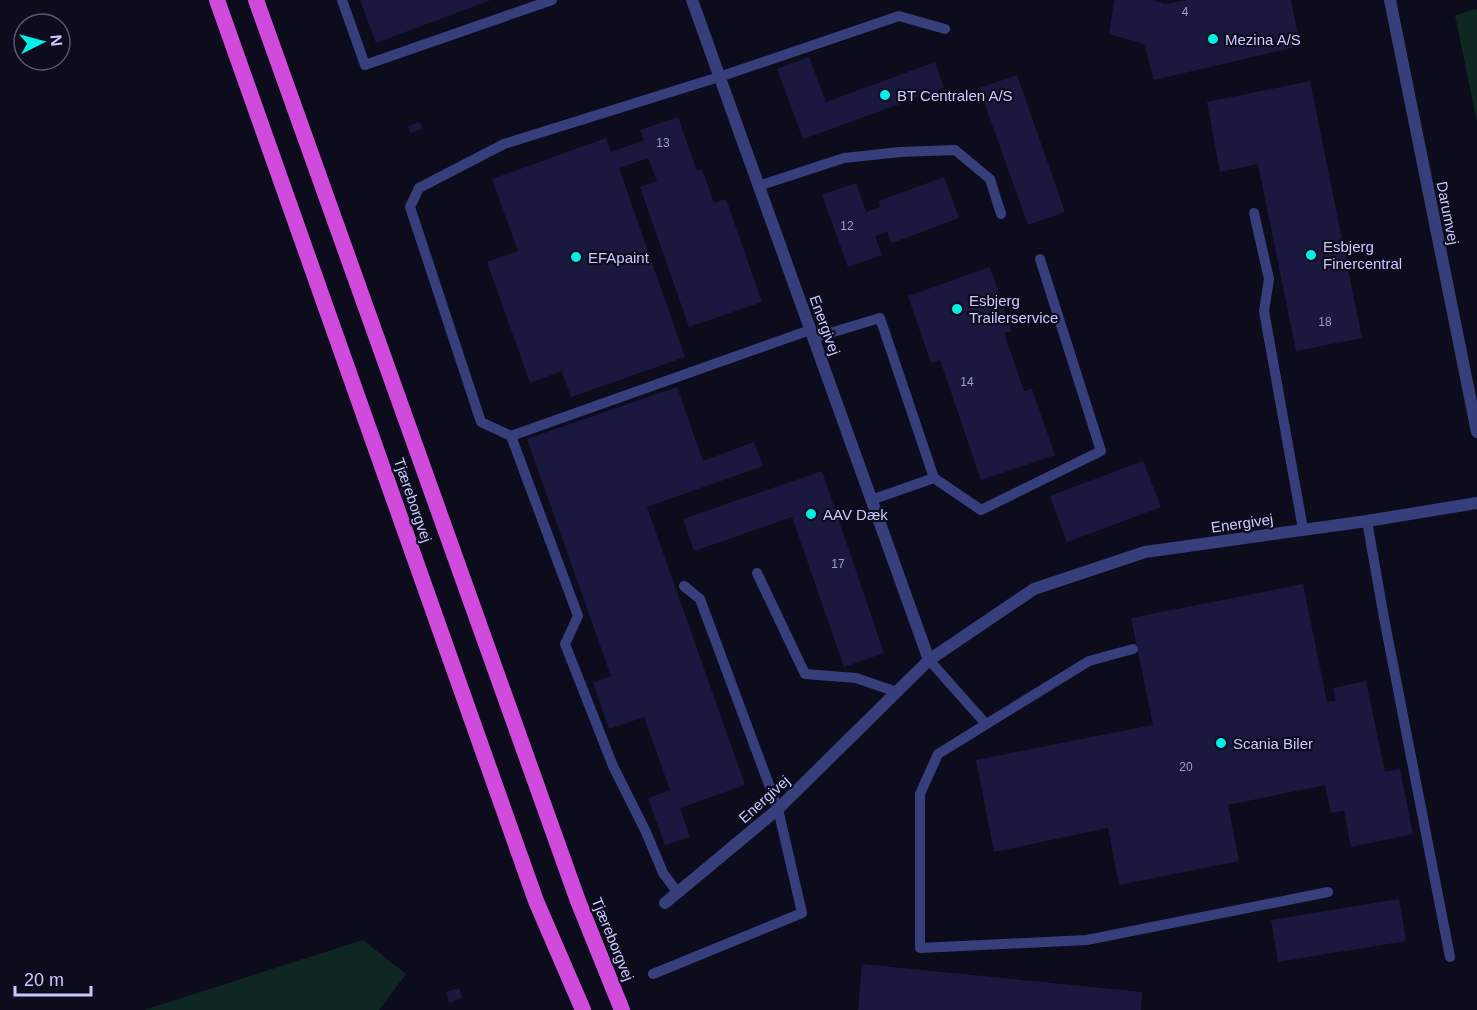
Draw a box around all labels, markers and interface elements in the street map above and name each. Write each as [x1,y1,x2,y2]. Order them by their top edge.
house number: 4 [1182,5,1189,19]
north arrow [12,12,72,72]
place label: Mezina A/S [1225,31,1301,48]
marker: Mezina A/S [1206,32,1220,46]
text: N [47,34,65,47]
place label: BT Centralen A/S [897,87,1013,104]
marker: BT Centralen A/S [878,88,892,102]
house number: 13 [656,136,670,150]
street label: Darumvej [1434,180,1462,246]
house number: 12 [840,219,854,233]
place label: Esbjerg Finercentral [1323,238,1402,272]
marker: Esbjerg Finercentral [1304,248,1318,262]
place label: EFApaint [588,249,650,266]
marker: EFApaint [569,250,583,264]
place label: Esbjerg Trailerservice [969,292,1058,326]
street label: Energivej [806,293,844,357]
marker: Esbjerg Trailerservice [950,302,964,316]
house number: 18 [1318,315,1332,329]
house number: 14 [960,375,974,389]
street label: Tjæreborgvej [391,455,435,545]
place label: AAV Dæk [823,506,888,523]
marker: AAV Dæk [804,507,818,521]
street label: Energivej [1210,510,1274,536]
house number: 17 [831,557,845,571]
place label: Scania Biler [1233,735,1313,752]
marker: Scania Biler [1214,736,1228,750]
house number: 20 [1179,760,1193,774]
street label: Energivej [735,772,793,826]
street label: Tjæreborgvej [589,895,637,983]
scale bar [15,959,92,997]
text: 20 m [24,970,64,990]

